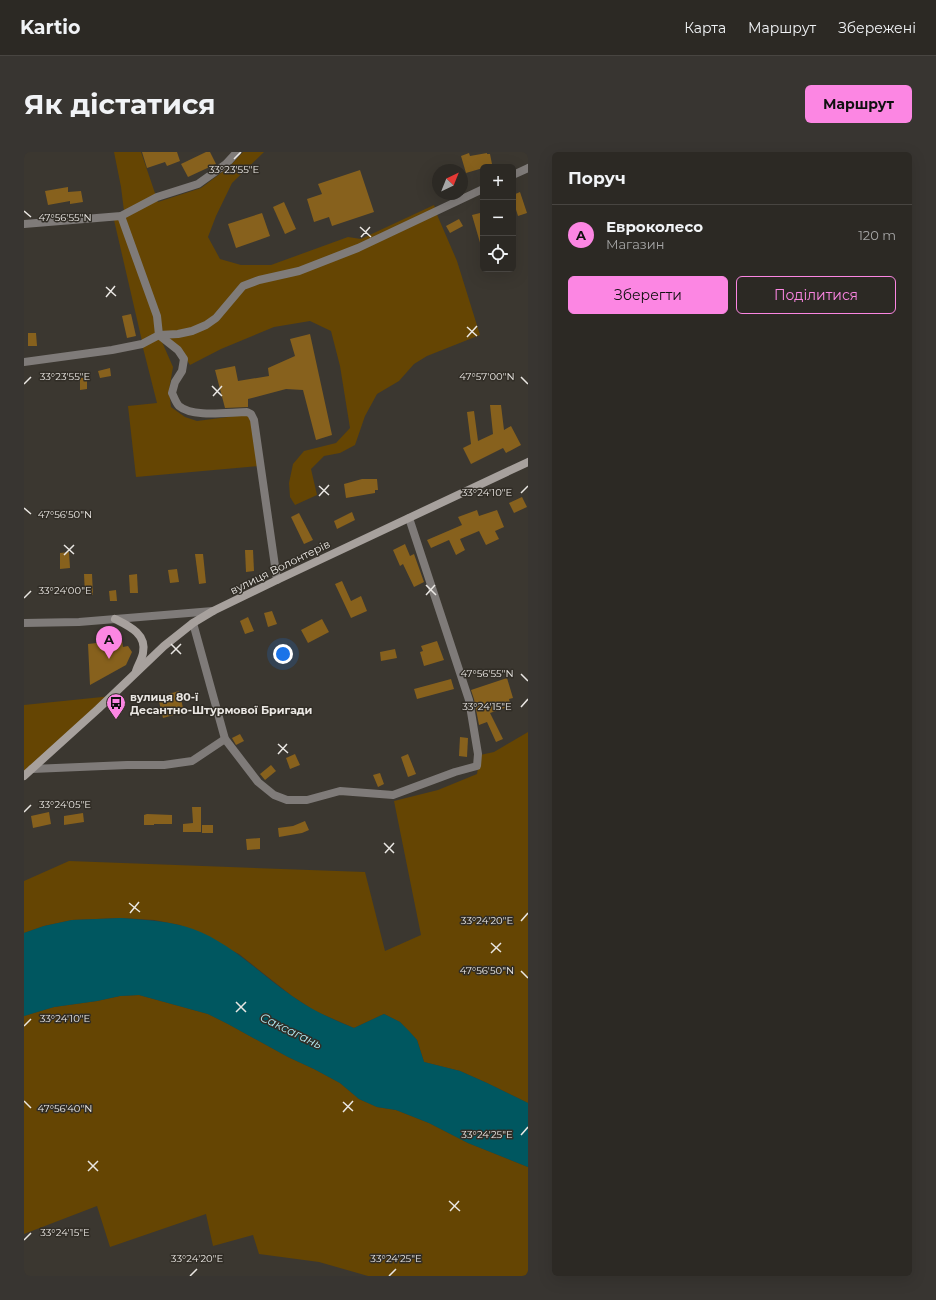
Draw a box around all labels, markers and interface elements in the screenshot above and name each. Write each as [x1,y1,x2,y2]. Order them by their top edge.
text: Kartio [20,16,80,39]
text: Карта [684,19,726,37]
text: Маршрут [748,19,816,37]
text: Збережені [838,19,916,37]
button: Маршрут [805,85,912,123]
text: Як дістатися [24,87,216,121]
text: 33°23'55"E [209,163,260,176]
north arrow [432,164,468,200]
map controls [480,164,516,272]
button: + [480,164,516,200]
text: Поруч [568,168,626,188]
button: − [480,200,516,236]
text: 47°56'55"N [38,211,92,224]
text: Евроколесо [606,217,703,236]
text: A [576,227,586,243]
text: 120 m [858,227,896,243]
button: locate [480,236,516,272]
text: Магазин [606,236,665,252]
button: Зберегти [568,276,728,314]
button: Поділитися [736,276,896,314]
text: 33°23'55"E [40,370,91,383]
text: 47°57'00"N [459,370,515,383]
text: 33°24'10"E [462,486,513,499]
text: 47°56'50"N [38,508,92,521]
street label: вулиця Волонтерів [228,537,332,597]
text: 33°24'00"E [38,584,92,597]
pin: A [96,626,122,659]
your location [273,644,293,664]
text: 47°56'55"N [460,667,514,680]
place label: вулиця 80-ї Десантно-Штурмової Бригади [130,690,312,717]
bus stop icon: вулиця 80-ї Десантно-Штурмової Бригади [105,692,127,720]
text: 33°24'15"E [462,700,512,713]
text: 33°24'05"E [39,798,91,811]
text: 33°24'20"E [461,914,513,927]
text: 47°56'50"N [460,964,514,977]
water label: Саксагань [258,1009,325,1052]
text: 33°24'10"E [40,1012,91,1025]
text: 47°56'40"N [38,1102,92,1115]
text: 33°24'25"E [461,1128,513,1141]
text: 33°24'15"E [40,1226,90,1239]
text: 33°24'20"E [171,1252,223,1265]
text: 33°24'25"E [370,1252,422,1265]

